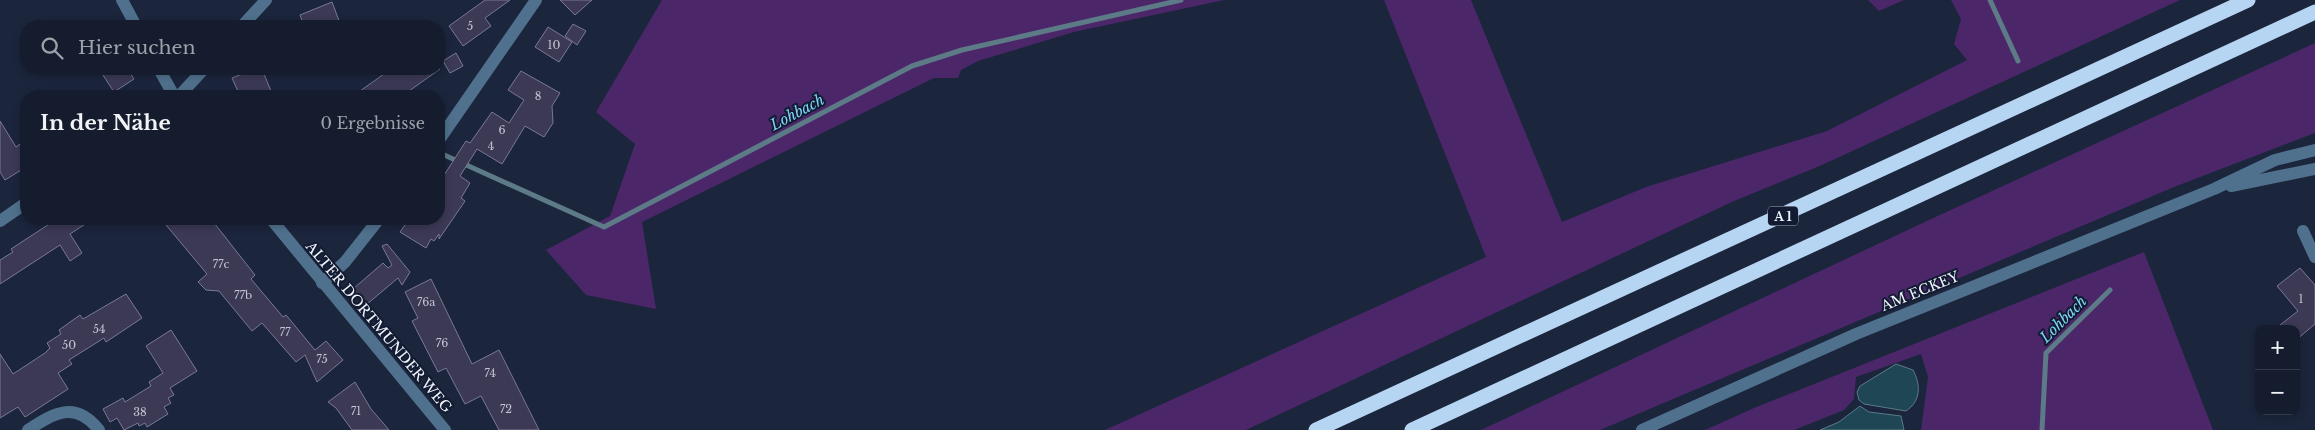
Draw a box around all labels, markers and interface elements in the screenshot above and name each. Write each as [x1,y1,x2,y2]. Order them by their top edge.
house number: 5 [467,19,473,33]
search box [20,20,445,75]
icon: search [38,34,66,62]
text: Hier suchen [78,36,196,59]
house number: 10 [548,38,561,52]
house number: 8 [535,89,541,103]
water label: Lohbach [766,90,828,135]
text: In der Nähe [40,110,171,136]
text: 0 Ergebnisse [320,113,425,133]
house number: 6 [498,123,506,137]
house number: 4 [488,139,494,153]
road number: A 1 [1768,207,1798,226]
street label: ALTER DORTMUNDER WEG [301,237,456,416]
house number: 77c [213,257,230,271]
street label: AM ECKEY [1877,267,1962,315]
house number: 77b [234,288,252,302]
water label: Lohbach [2035,291,2091,347]
house number: 1 [2299,292,2304,306]
house number: 76a [417,295,436,309]
house number: 54 [93,322,105,336]
house number: 77 [279,325,291,339]
map controls [2255,325,2300,415]
button: + [2255,325,2300,370]
house number: 76 [436,336,448,350]
house number: 50 [62,338,76,352]
house number: 75 [316,352,328,366]
house number: 74 [484,366,496,380]
button: − [2255,370,2300,415]
house number: 72 [500,402,512,416]
house number: 71 [351,404,361,418]
house number: 38 [133,405,147,419]

